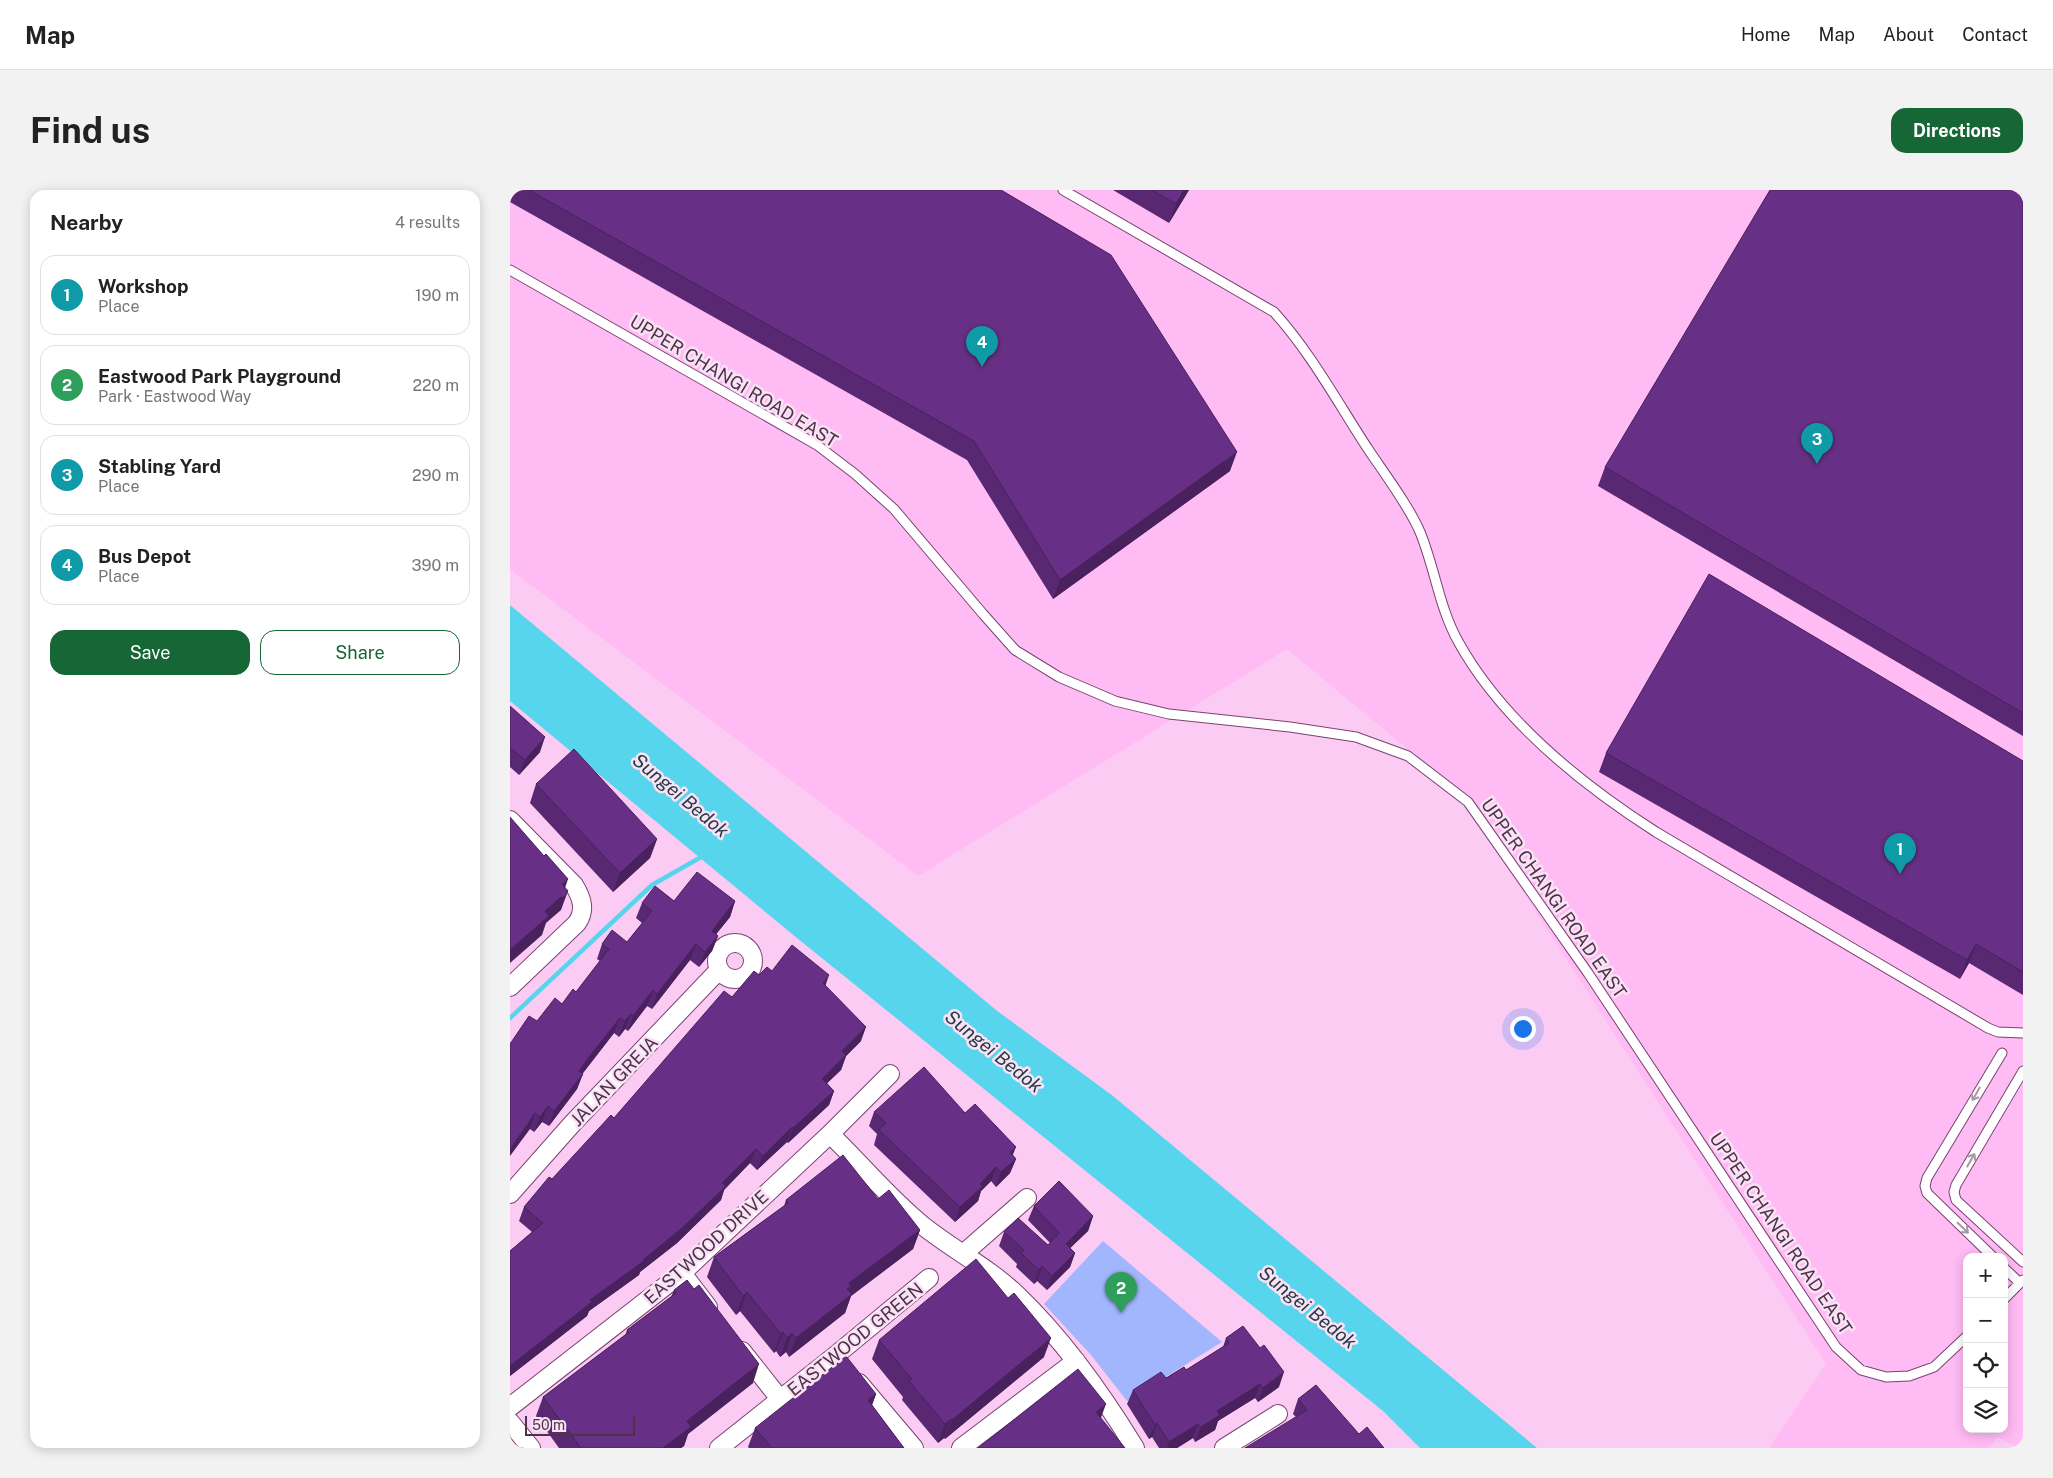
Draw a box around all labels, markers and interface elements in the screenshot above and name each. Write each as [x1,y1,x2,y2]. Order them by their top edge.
text: Map [25,21,75,49]
text: Home [1741,24,1791,45]
text: Map [1819,24,1855,45]
text: About [1883,24,1934,45]
text: Contact [1962,24,2028,45]
button: Directions [1891,108,2023,153]
text: Find us [30,110,150,151]
text: Nearby [50,210,123,235]
text: 4 results [395,213,460,232]
text: Workshop [98,275,189,297]
text: 1 [64,286,70,305]
text: 190 m [415,286,459,305]
text: Place [98,297,140,316]
street label: UPPER CHANGI ROAD EAST [626,311,842,452]
pin: 4 [966,326,998,367]
text: Eastwood Park Playground [98,365,341,387]
text: 2 [62,376,72,395]
text: 220 m [412,376,459,395]
text: Park · Eastwood Way [98,387,251,406]
pin: 3 [1801,423,1833,464]
text: Stabling Yard [98,455,221,477]
text: 3 [62,466,72,485]
text: 290 m [412,466,459,485]
text: Place [98,477,140,496]
text: Bus Depot [98,545,191,567]
text: 4 [62,556,72,575]
text: 390 m [412,556,459,575]
text: Place [98,567,140,586]
button: Save [50,630,250,675]
button: Share [260,630,460,675]
water label: Sungei Bedok [628,748,734,842]
street label: UPPER CHANGI ROAD EAST [1477,794,1631,1002]
pin: 1 [1884,833,1916,874]
water label: Sungei Bedok [941,1005,1048,1097]
your location [1510,1016,1536,1042]
street label: JALAN GREJA [566,1032,662,1130]
one-way arrow [1971,1087,1981,1101]
street label: UPPER CHANGI ROAD EAST [1706,1128,1857,1338]
one-way arrow [1966,1153,1976,1167]
street label: EASTWOOD DRIVE [640,1186,772,1308]
one-way arrow [1957,1222,1969,1234]
map controls [1963,1253,2008,1433]
button: + [1963,1253,2008,1298]
water label: Sungei Bedok [1255,1261,1362,1353]
pin: 2 [1105,1272,1137,1313]
street label: EASTWOOD GREEN [783,1278,927,1400]
button: − [1963,1298,2008,1343]
button: locate [1963,1343,2008,1388]
button: layers [1963,1388,2008,1433]
scale bar [525,1413,635,1436]
text: 50 m [532,1417,565,1433]

